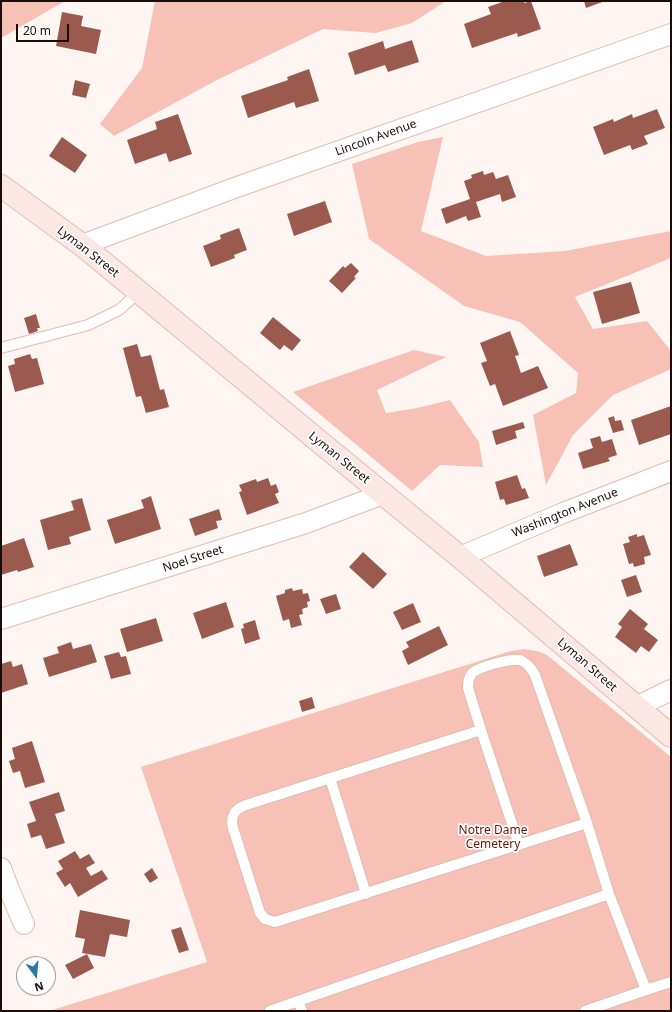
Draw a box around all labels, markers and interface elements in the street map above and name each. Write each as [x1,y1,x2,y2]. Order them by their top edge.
scale bar [18,16,71,42]
text: 20 m [23,22,51,39]
street label: Lincoln Avenue [333,117,419,159]
street label: Lyman Street [54,223,122,281]
street label: Lyman Street [306,429,372,487]
street label: Washington Avenue [510,485,620,541]
street label: Noel Street [161,542,225,576]
street label: Lyman Street [554,635,620,695]
park label: Notre Dame Cemetery [459,824,527,852]
north arrow [16,956,56,996]
text: N [33,979,46,995]

